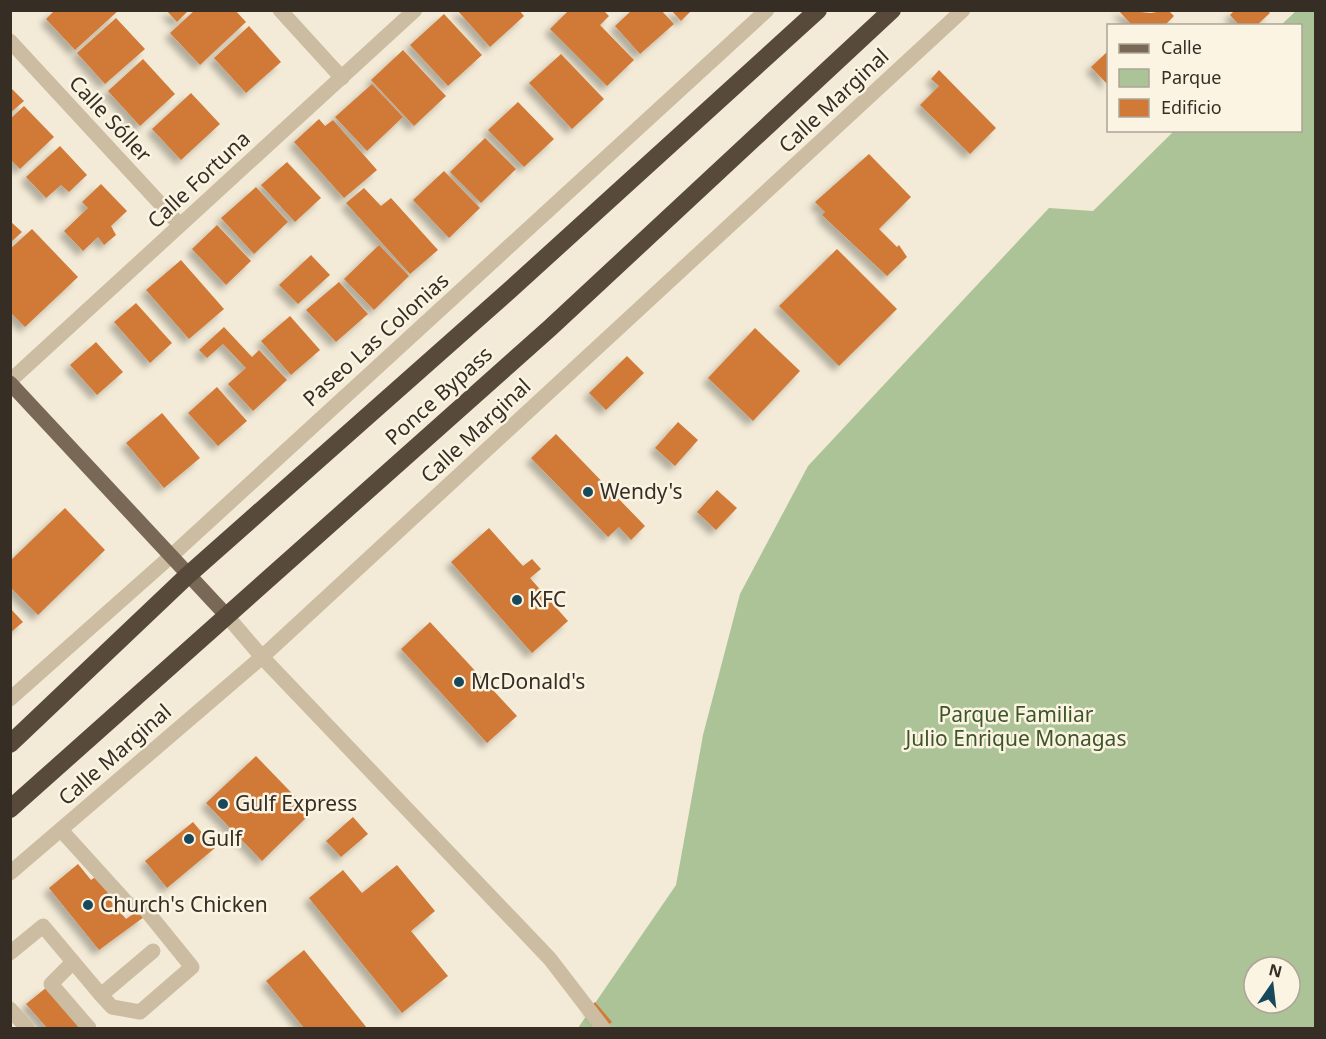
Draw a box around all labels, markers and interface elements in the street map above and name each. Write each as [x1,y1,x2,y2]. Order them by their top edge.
legend [1107,24,1302,132]
text: Calle [1161,35,1202,59]
street label: Calle Marginal [772,42,894,159]
text: Parque [1161,65,1221,89]
street label: Calle Sóller [63,69,158,168]
text: Edificio [1161,95,1222,119]
street label: Calle Fortuna [141,124,256,234]
street label: Paseo Las Colonias [296,266,454,412]
street label: Ponce Bypass [379,340,498,451]
street label: Calle Marginal [414,372,536,489]
place label: Wendy's [600,477,683,505]
marker: Wendy's [581,485,595,499]
place label: KFC [529,585,566,613]
marker: KFC [510,593,524,607]
place label: McDonald's [471,667,585,695]
marker: McDonald's [452,675,466,689]
street label: Calle Marginal [52,697,177,811]
park label: Parque Familiar Julio Enrique Monagas [904,700,1126,752]
place label: Gulf Express [235,789,357,817]
marker: Gulf Express [216,797,230,811]
place label: Gulf [201,824,244,852]
marker: Gulf [182,832,196,846]
place label: Church's Chicken [100,890,268,918]
marker: Church's Chicken [81,898,95,912]
north arrow [1242,955,1302,1015]
text: N [1267,958,1285,983]

